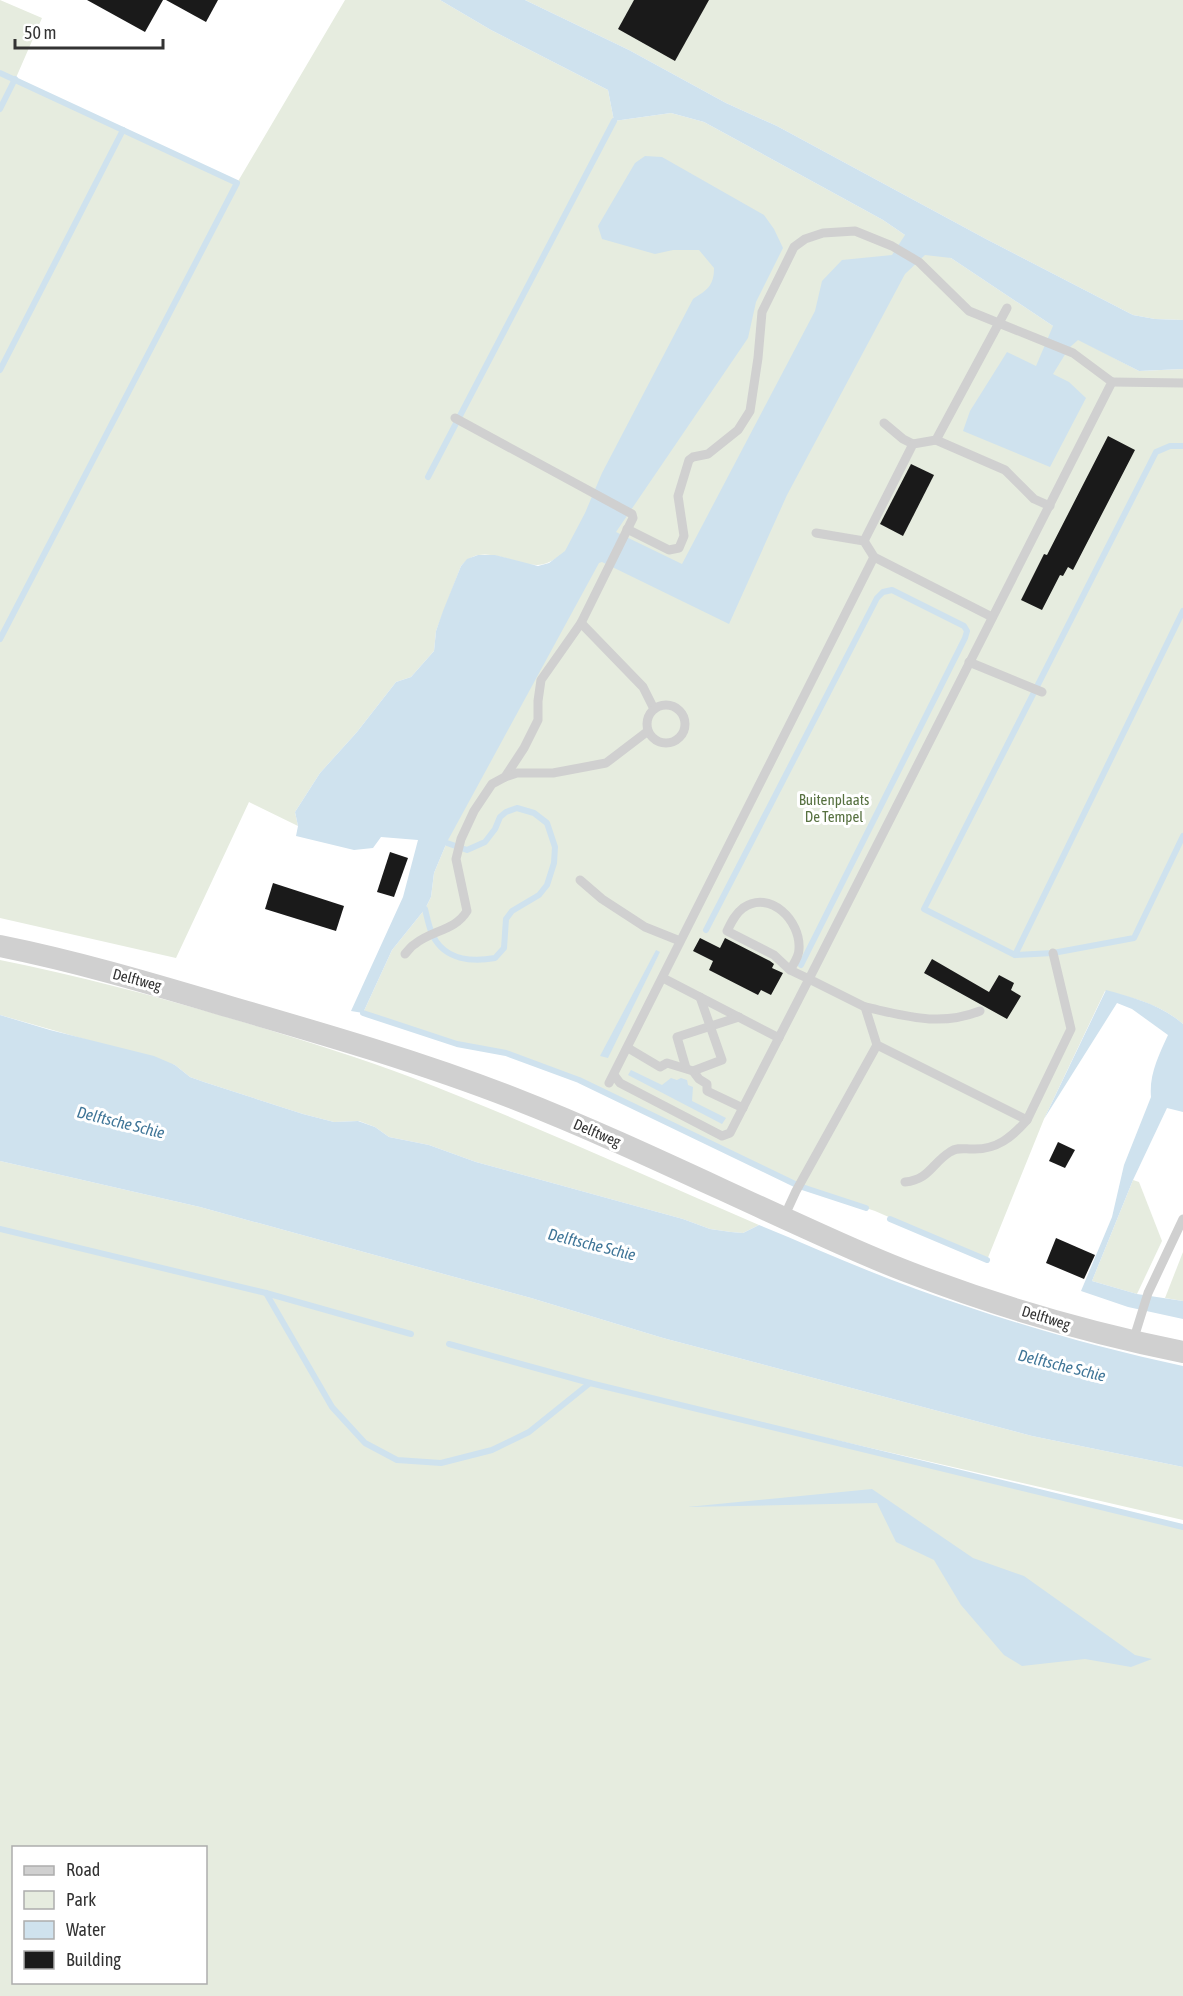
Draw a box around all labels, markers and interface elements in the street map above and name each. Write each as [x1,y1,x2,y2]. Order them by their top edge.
scale bar [15,12,164,50]
text: 50 m [24,22,56,43]
park label: Buitenplaats De Tempel [799,791,869,825]
street label: Delftweg [111,965,164,994]
water label: Delftsche Schie [75,1102,167,1142]
street label: Delftweg [571,1115,624,1150]
water label: Delftsche Schie [546,1224,638,1264]
street label: Delftweg [1020,1302,1073,1333]
water label: Delftsche Schie [1016,1345,1108,1385]
legend [12,1846,207,1984]
text: Road [66,1859,100,1880]
text: Park [66,1889,96,1910]
text: Water [66,1919,106,1940]
text: Building [66,1949,121,1970]

